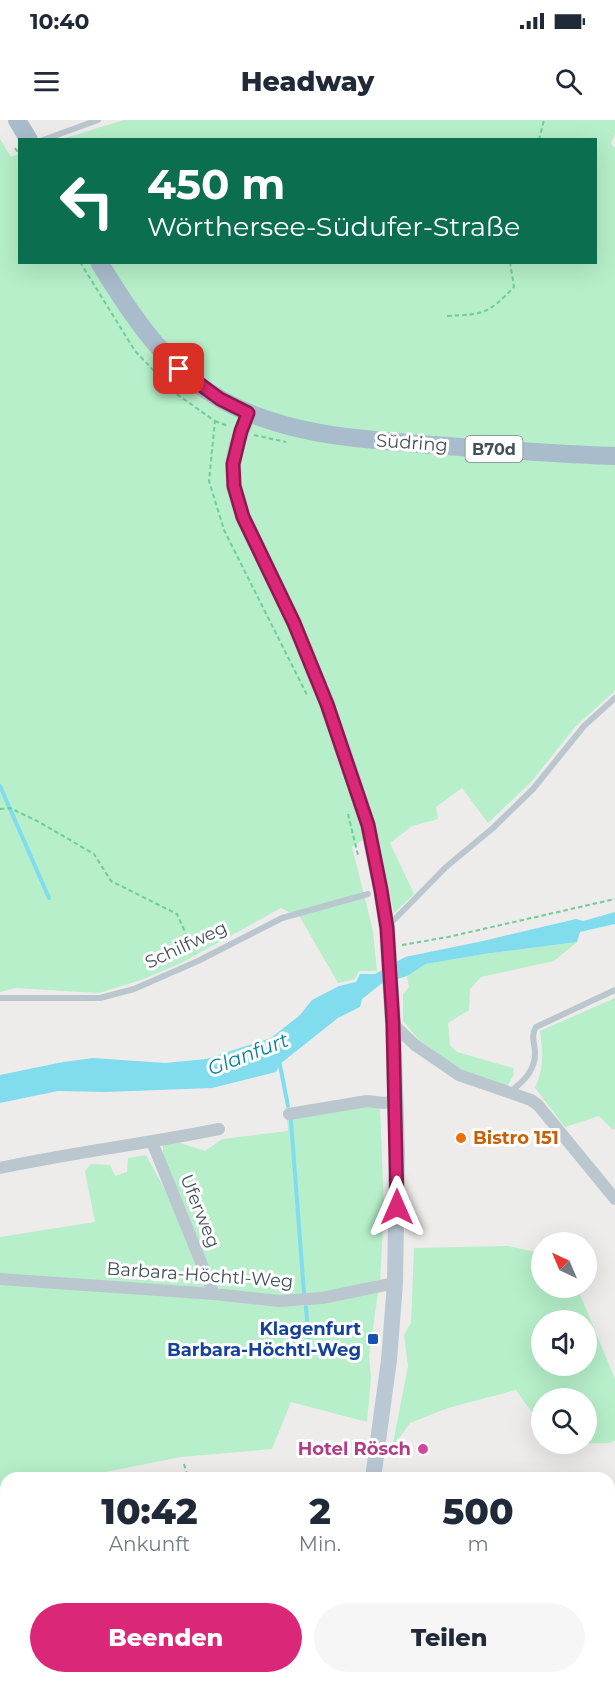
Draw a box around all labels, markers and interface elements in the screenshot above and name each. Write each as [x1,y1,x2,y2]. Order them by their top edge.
text: 10:40 [30,8,89,35]
icon: menu [30,65,63,98]
text: Headway [241,65,374,98]
icon: search [552,65,585,98]
text: 450 m [147,158,285,210]
icon: left [48,162,126,240]
text: Wörthersee-Südufer-Straße [147,210,520,243]
pin [153,343,204,394]
icon: arrive [162,352,195,385]
street label: Südring [375,430,449,456]
road number: B70d [466,436,522,462]
street label: Schilfweg [141,916,231,974]
water label: Glanfurt [204,1028,292,1080]
place label: Bistro 151 [473,1127,559,1149]
marker: Bistro 151 [454,1131,468,1145]
street label: Uferweg [175,1171,225,1251]
position arrow [365,1175,429,1239]
north arrow [531,1232,597,1298]
map controls [531,1232,597,1454]
street label: Barbara-Höchtl-Weg [106,1258,294,1292]
button: sound [531,1310,597,1376]
place label: Klagenfurt Barbara-Höchtl-Weg [167,1318,361,1361]
marker: Klagenfurt Barbara-Höchtl-Weg [366,1332,380,1346]
button: search [531,1388,597,1454]
place label: Hotel Rösch [298,1438,411,1460]
marker: Hotel Rösch [416,1442,430,1456]
text: 10:42 [101,1489,198,1533]
text: 2 [309,1489,331,1533]
text: 500 [442,1489,514,1533]
text: Ankunft [109,1532,190,1556]
text: Min. [299,1532,341,1556]
text: m [467,1532,489,1556]
button: Beenden [30,1603,302,1672]
button: Teilen [314,1603,585,1672]

